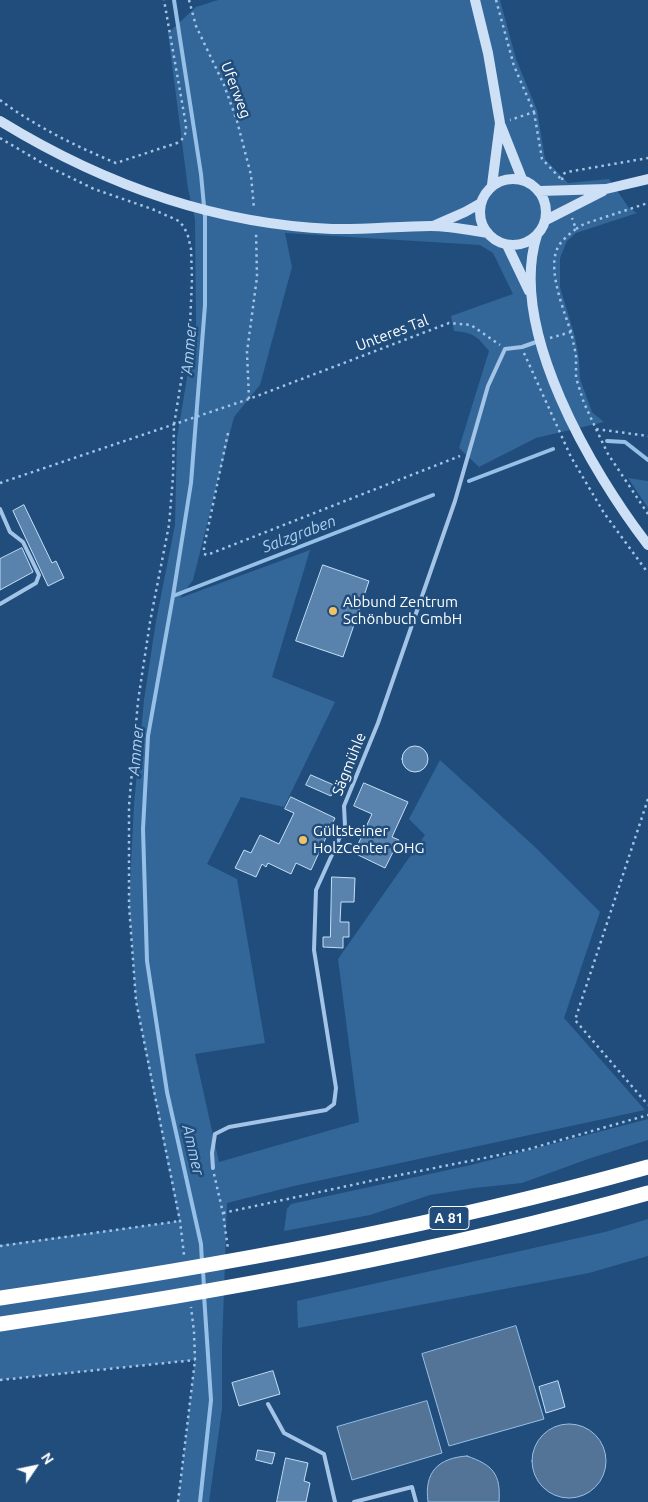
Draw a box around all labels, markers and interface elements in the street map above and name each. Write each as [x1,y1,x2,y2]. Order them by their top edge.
street label: Uferweg [217,59,255,121]
street label: Unteres Tal [353,311,431,355]
water label: Ammer [177,323,201,375]
water label: Salzgraben [259,511,339,557]
place label: Abbund Zentrum Schönbuch GmbH [343,593,462,628]
marker: Abbund Zentrum Schönbuch GmbH [327,605,339,617]
water label: Ammer [124,724,148,776]
street label: Sägmühle [328,730,370,798]
place label: Gültsteiner HolzCenter OHG [313,822,424,857]
marker: Gültsteiner HolzCenter OHG [297,834,309,846]
water label: Ammer [178,1123,208,1177]
road number: A 81 [429,1206,469,1230]
north arrow [10,1442,60,1492]
text: N [38,1450,57,1467]

